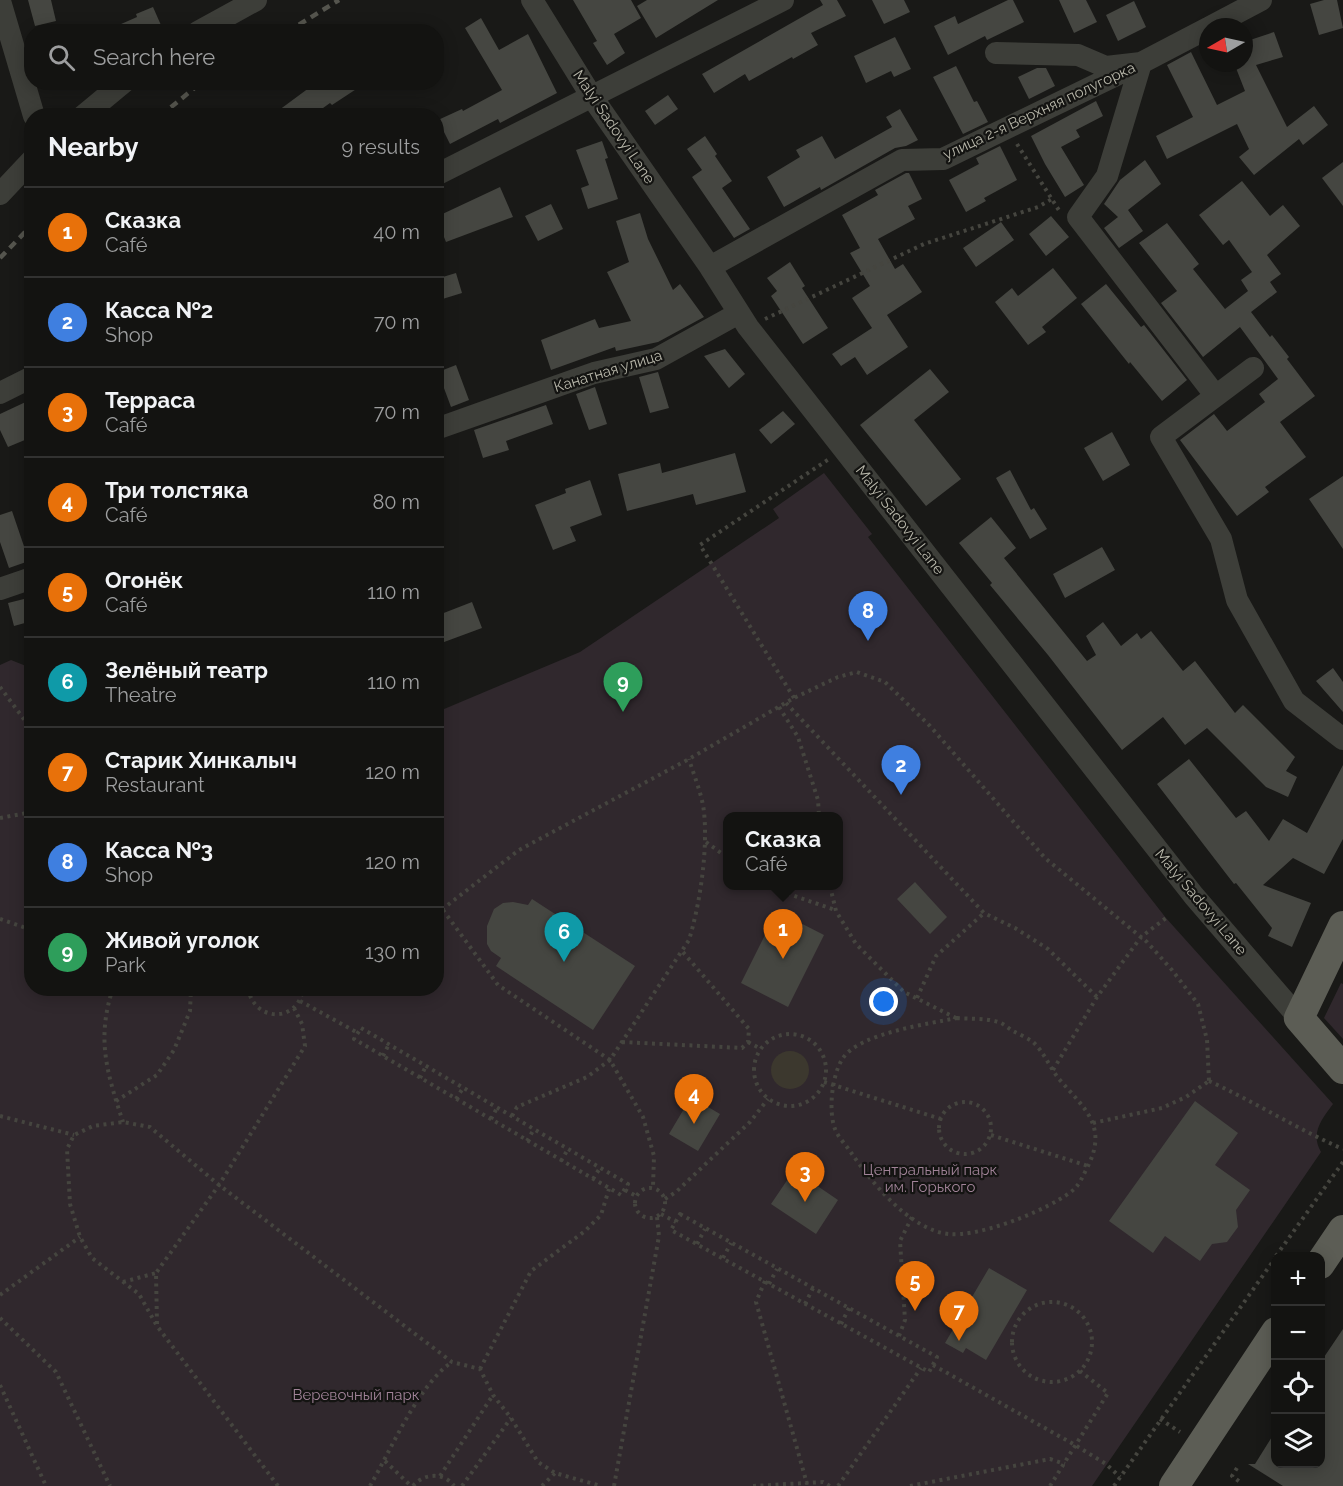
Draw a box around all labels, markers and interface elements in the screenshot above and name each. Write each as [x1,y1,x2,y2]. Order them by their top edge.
north arrow [1199,18,1253,72]
search box [24,24,444,90]
icon: search [45,41,78,74]
text: Search here [93,44,215,70]
street label: улица 2-я Верхняя полугорка [940,58,1138,164]
street label: Malyi Sadovyi Lane [569,67,659,187]
text: Nearby [48,132,138,162]
text: 9 results [341,135,420,159]
text: Сказка [105,207,181,233]
text: 1 [63,220,72,244]
text: 40 m [373,220,420,244]
text: Café [105,233,148,257]
text: Касса №2 [105,297,213,323]
text: 2 [62,310,73,334]
text: 70 m [374,310,420,334]
text: Shop [105,323,153,347]
street label: Канатная улица [552,346,664,396]
text: Терраса [105,387,195,413]
text: 3 [62,400,73,424]
text: 70 m [374,400,420,424]
text: Café [105,413,148,437]
street label: Malyi Sadovyi Lane [852,462,948,578]
text: Три толстяка [105,477,248,503]
text: 4 [62,490,73,514]
text: 80 m [372,490,420,514]
text: Café [105,503,148,527]
text: Огонёк [105,567,183,593]
text: 5 [62,580,73,604]
text: 110 m [367,580,420,604]
pin: 8 [848,592,888,641]
text: Café [105,593,148,617]
text: Зелёный театр [105,657,268,683]
pin: 9 [604,662,642,712]
text: 6 [61,670,74,694]
text: 110 m [367,670,420,694]
text: Theatre [105,683,177,707]
pin: 2 [882,746,920,795]
text: Старик Хинкалыч [105,747,297,773]
text: 7 [62,760,73,784]
text: 120 m [365,760,420,784]
text: Restaurant [105,773,205,797]
popup [723,812,843,890]
text: Сказка [745,826,821,852]
text: Касса №3 [105,837,213,863]
street label: Malyi Sadovyi Lane [1151,845,1251,959]
text: 8 [61,850,74,874]
text: 120 m [365,850,420,874]
text: Café [745,852,788,876]
text: Shop [105,863,153,887]
pin: 1 [764,910,802,959]
pin: 6 [544,912,584,962]
text: Живой уголок [105,927,260,953]
text: 9 [62,940,73,964]
text: 130 m [365,940,420,964]
text: Park [105,953,146,977]
your location [869,987,898,1016]
pin: 4 [674,1074,714,1124]
pin: 3 [786,1152,824,1202]
park label: Центральный парк им. Горького [863,1161,997,1196]
map controls [1271,1252,1325,1468]
button: + [1271,1252,1325,1306]
pin: 5 [896,1262,934,1311]
pin: 7 [940,1292,978,1341]
button: − [1271,1306,1325,1360]
button: locate [1271,1360,1325,1414]
park label: Веревочный парк [293,1386,420,1404]
button: layers [1271,1414,1325,1468]

